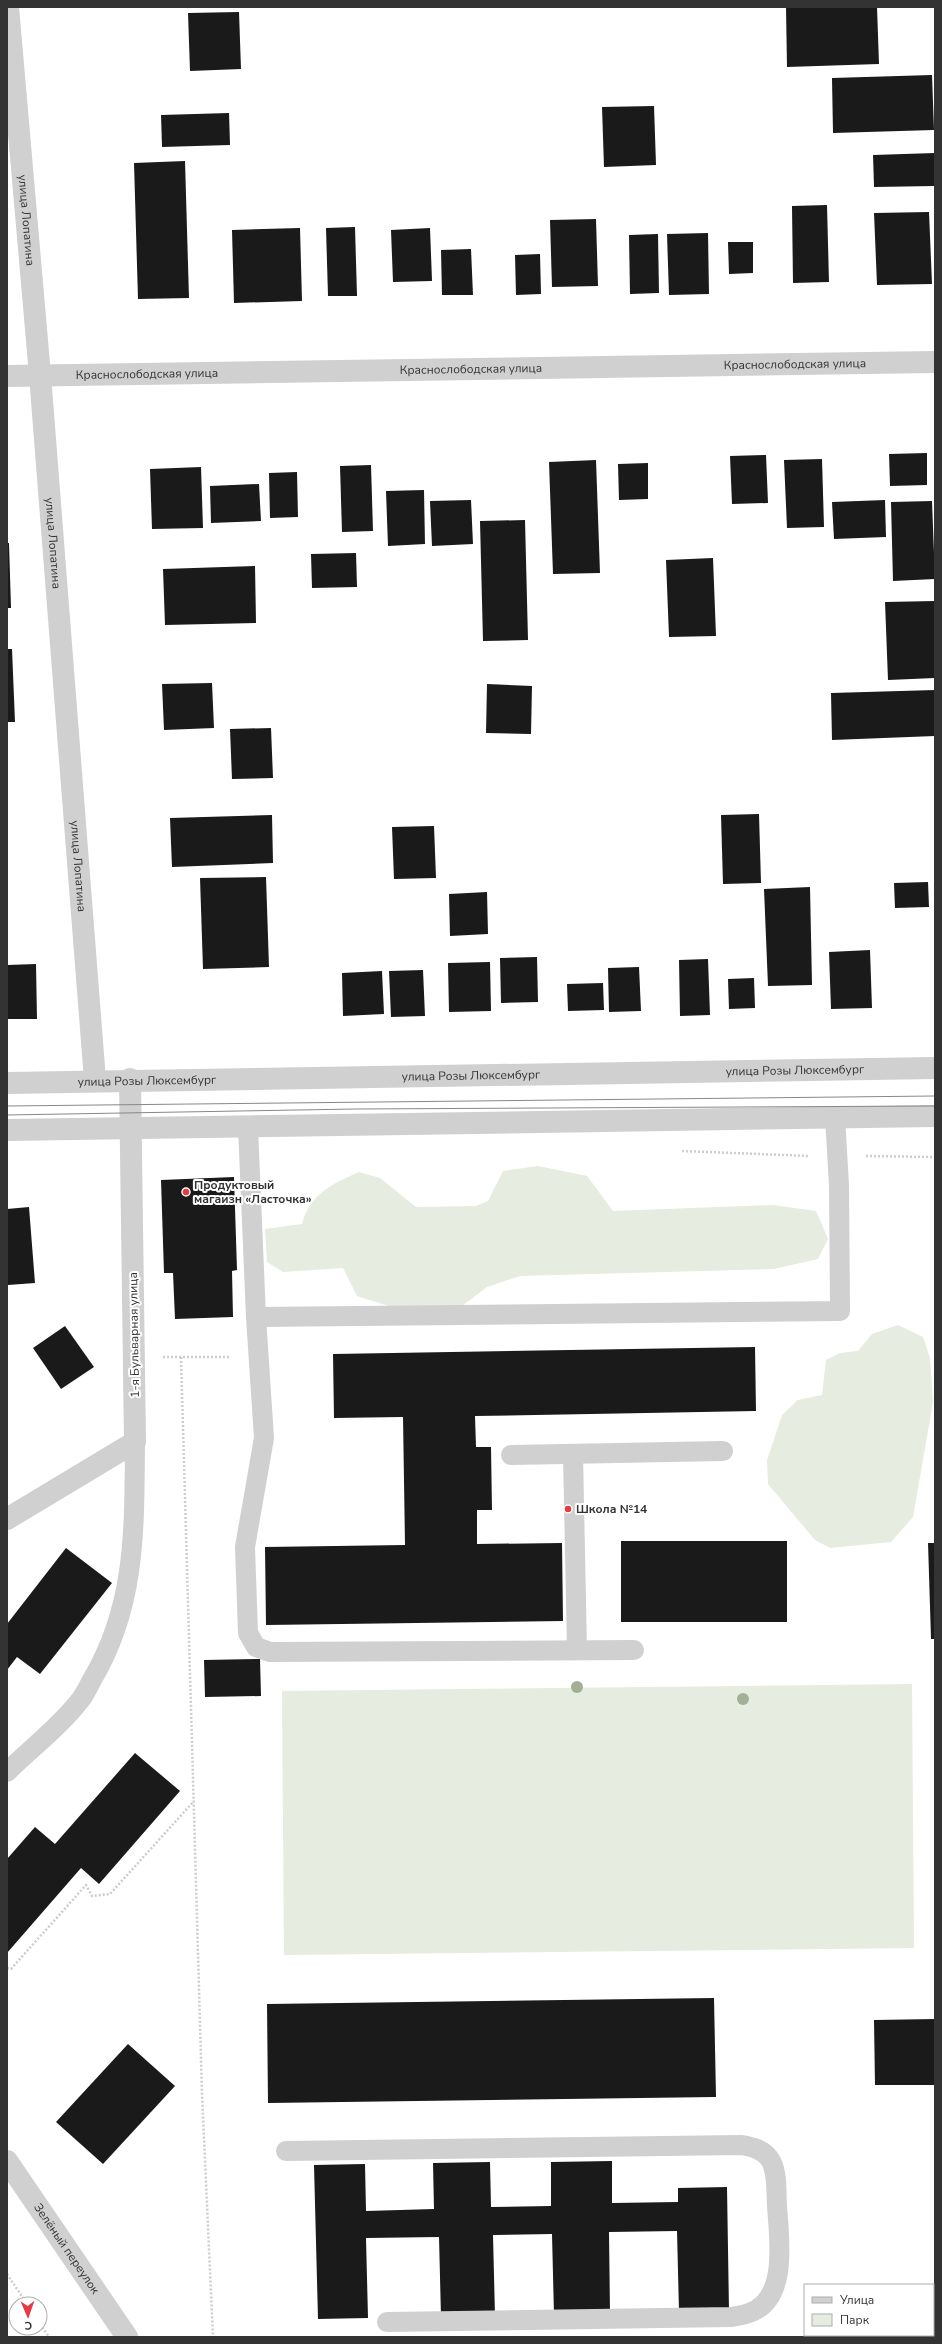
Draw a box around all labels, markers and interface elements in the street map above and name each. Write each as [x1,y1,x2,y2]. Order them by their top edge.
street label: улица Лопатина [15,174,38,267]
street label: Краснослободская улица [724,355,866,373]
street label: Краснослободская улица [400,360,542,378]
street label: Краснослободская улица [76,365,218,383]
street label: улица Лопатина [42,497,65,589]
street label: улица Лопатина [67,820,90,912]
street label: улица Розы Люксембург [725,1061,865,1079]
street label: улица Розы Люксембург [402,1066,541,1085]
street label: улица Розы Люксембург [78,1072,217,1090]
place label: Продуктовый магаизн «Ласточка» [194,1177,312,1207]
marker: Продуктовый магаизн «Ласточка» [181,1187,191,1197]
street label: 1-я Бульварная улица [125,1272,143,1398]
place label: Школа №14 [576,1501,647,1517]
marker: Школа №14 [563,1504,573,1514]
street label: Зелёный переулок [30,2200,104,2298]
legend [804,2284,934,2336]
text: Улица [839,2292,874,2308]
north arrow [8,2296,48,2336]
text: Парк [840,2312,870,2328]
text: С [24,2318,32,2333]

